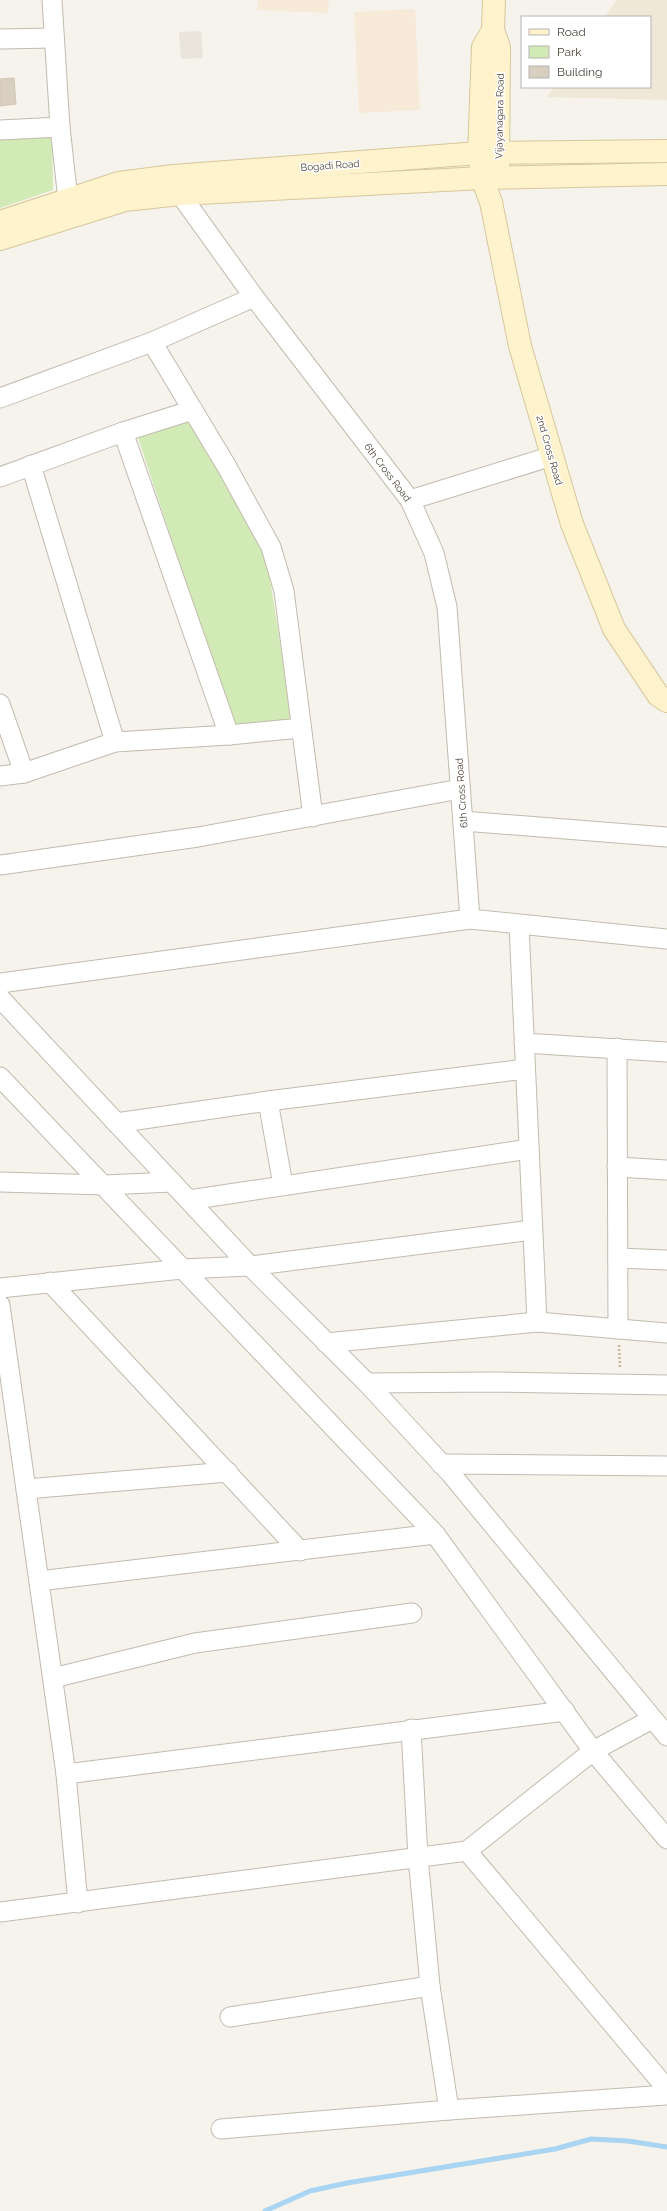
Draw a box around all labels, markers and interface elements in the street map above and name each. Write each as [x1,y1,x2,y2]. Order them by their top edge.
legend [521,16,651,88]
text: Road [557,25,586,39]
text: Park [557,45,582,59]
text: Building [557,65,603,79]
street label: Vijayanagara Road [493,73,506,159]
street label: Bogadi Road [300,158,360,173]
street label: 2nd Cross Road [534,414,565,486]
street label: 6th Cross Road [362,441,413,504]
street label: 6th Cross Road [454,758,469,828]

